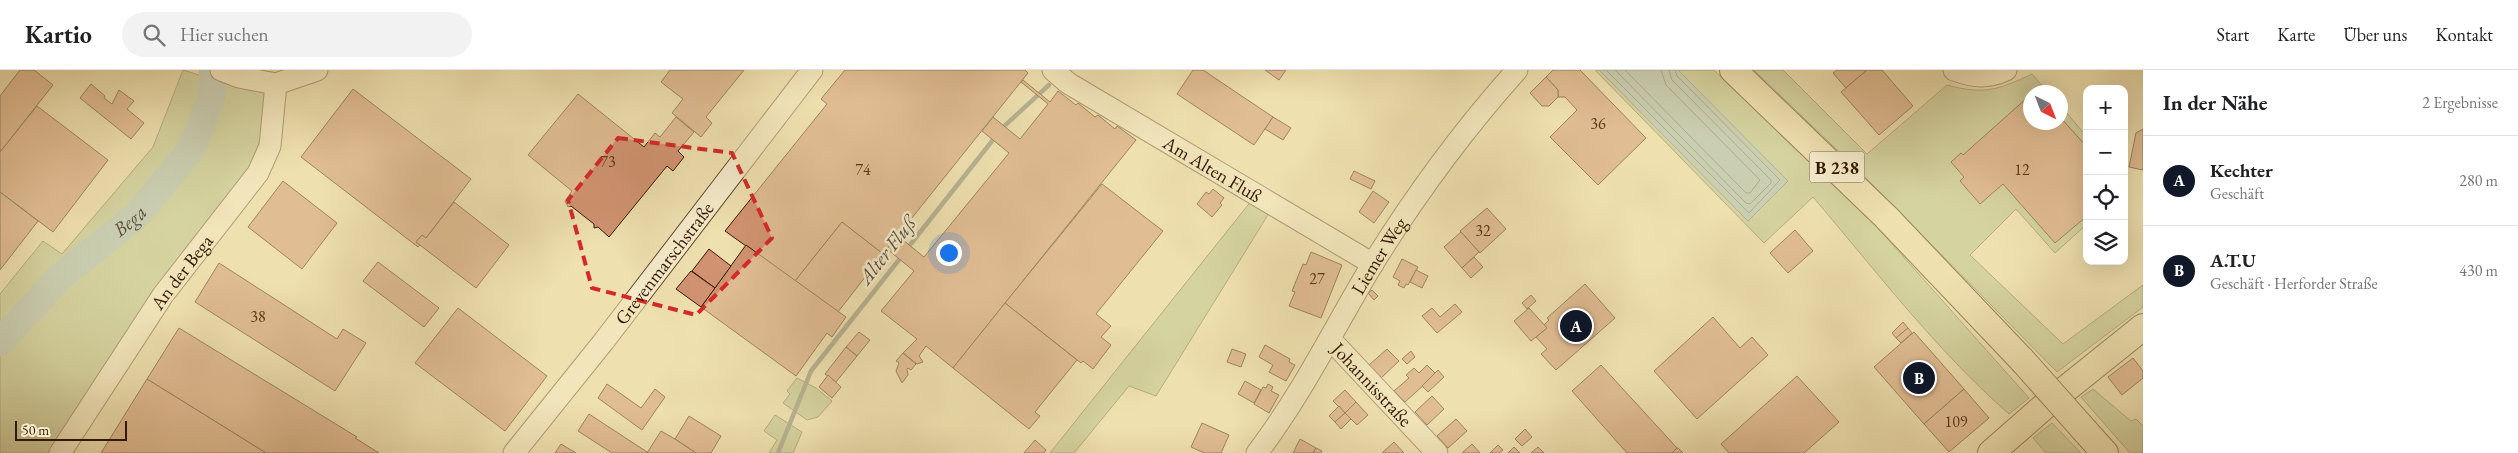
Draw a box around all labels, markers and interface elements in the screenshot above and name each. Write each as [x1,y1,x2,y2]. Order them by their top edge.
search box [122,12,472,57]
text: Kartio [25,19,92,50]
icon: search [140,21,168,49]
text: Hier suchen [180,22,269,47]
text: Start [2216,23,2249,46]
text: Karte [2277,23,2315,46]
text: Über uns [2343,23,2407,46]
text: Kontakt [2435,23,2493,46]
north arrow [2023,85,2068,130]
map controls [2083,85,2128,265]
button: + [2083,85,2128,130]
text: In der Nähe [2163,89,2268,116]
text: 2 Ergebnisse [2422,92,2498,113]
house number: 36 [1590,113,1606,134]
street label: Am Alten Fluß [1158,129,1267,208]
button: − [2083,130,2128,175]
house number: 73 [600,151,616,172]
road number: B 238 [1810,151,1864,182]
text: Kechter [2210,158,2273,183]
house number: 74 [855,159,871,180]
house number: 12 [2014,159,2030,180]
text: A [2173,170,2185,191]
text: 280 m [2459,170,2498,191]
button: locate [2083,175,2128,220]
text: Geschäft [2210,183,2264,204]
street label: Grevenmarschstraße [609,197,719,329]
water label: Bega [107,200,153,243]
water label: Alter Fluß [851,209,923,291]
street label: Liemer Weg [1345,211,1413,299]
house number: 32 [1475,220,1491,241]
button: layers [2083,220,2128,265]
street label: An der Bega [144,229,218,315]
your location [936,240,962,266]
text: A.T.U [2210,248,2256,273]
text: B [2174,260,2184,281]
text: 430 m [2459,260,2498,281]
house number: 27 [1309,268,1325,289]
text: Geschäft · Herforder Straße [2210,273,2378,294]
house number: 38 [250,306,266,327]
pin: A [1560,307,1592,345]
street label: Johannisstraße [1325,335,1418,432]
pin: B [1903,359,1935,397]
house number: 109 [1944,411,1968,432]
scale bar [15,418,128,441]
text: 50 m [22,421,49,439]

